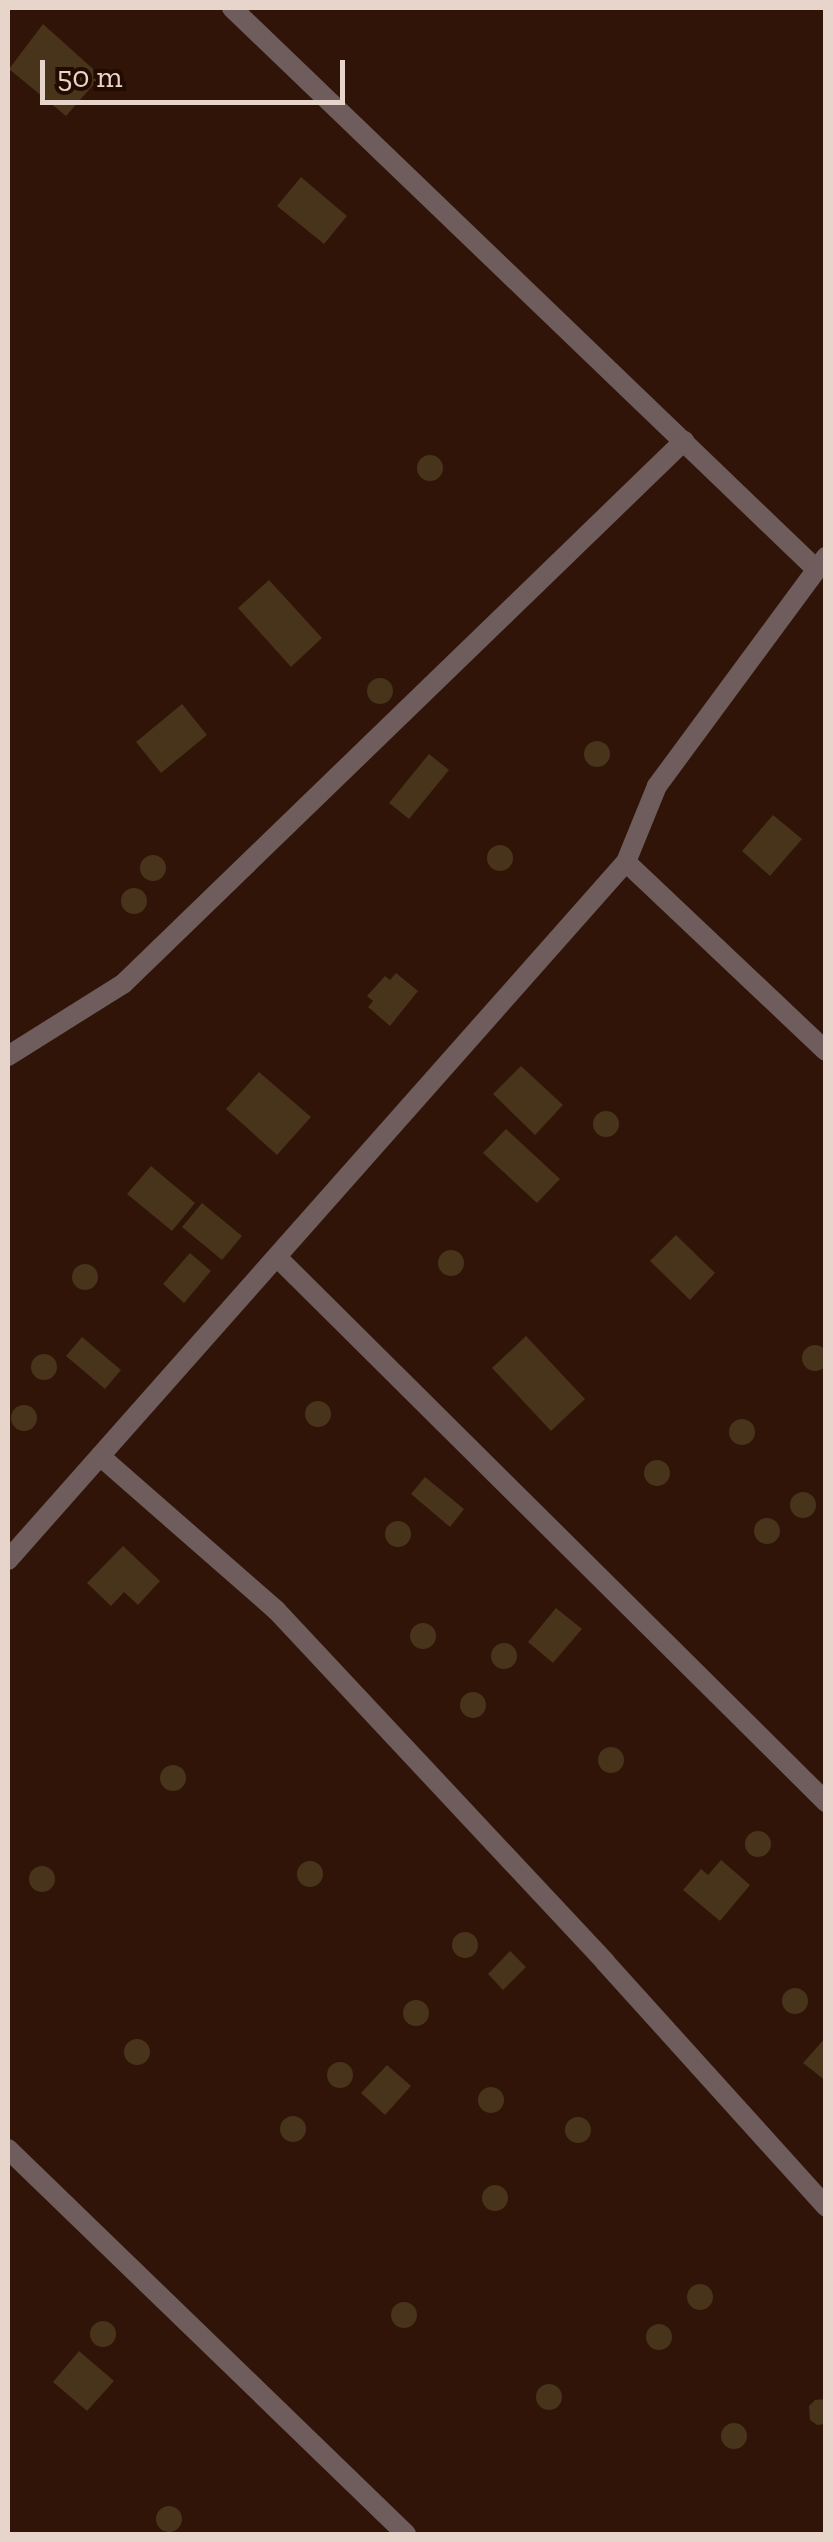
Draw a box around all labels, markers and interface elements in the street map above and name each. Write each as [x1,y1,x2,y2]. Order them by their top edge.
scale bar [45,40,350,102]
text: 50 m [57,59,122,95]

